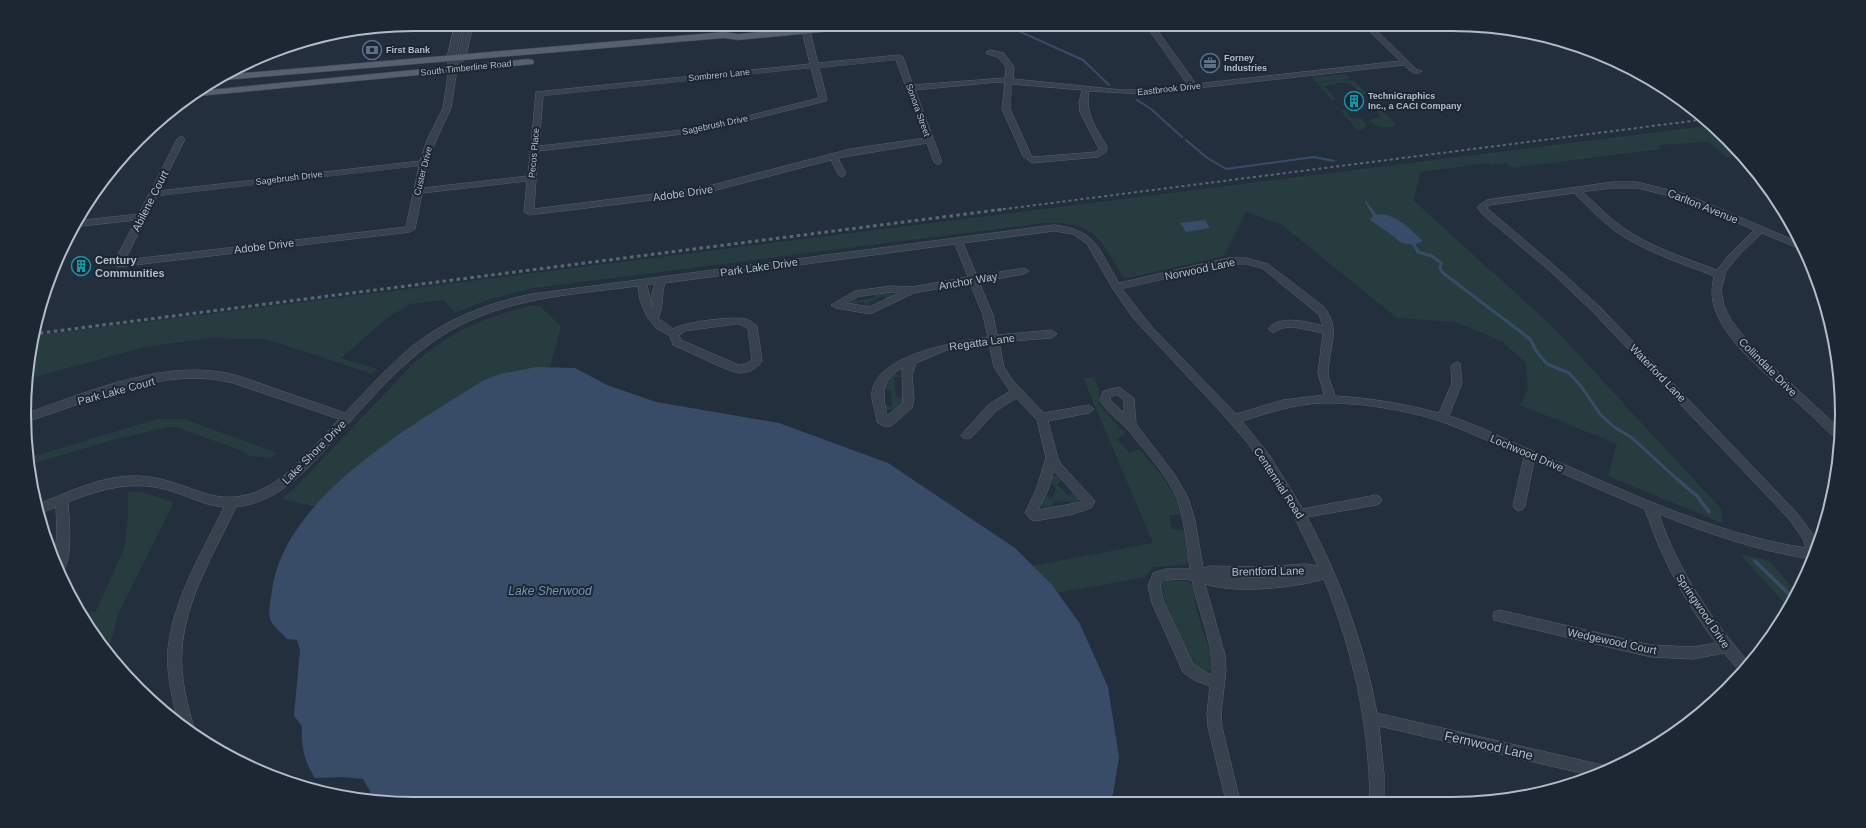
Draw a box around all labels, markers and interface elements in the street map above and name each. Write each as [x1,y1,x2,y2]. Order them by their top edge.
bank icon: First Bank [361,39,383,61]
place label: First Bank [386,45,431,55]
office icon: Forney Industries [1199,52,1221,74]
place label: Forney Industries [1224,53,1267,73]
street label: South Timberline Road [420,58,512,78]
street label: Sombrero Lane [688,67,750,83]
street label: Eastbrook Drive [1137,81,1201,97]
street label: Sonora Street [904,82,932,138]
building icon: TechniGraphics Inc., a CACI Company [1343,90,1365,112]
place label: TechniGraphics Inc., a CACI Company [1368,91,1462,111]
street label: Sagebrush Drive [681,113,749,137]
street label: Pecos Place [527,128,541,178]
street label: Custer Drive [412,146,434,196]
street label: Abilene Court [130,169,170,233]
street label: Sagebrush Drive [255,169,323,187]
street label: Adobe Drive [652,183,714,203]
street label: Carlton Avenue [1666,186,1740,226]
street label: Adobe Drive [233,236,295,256]
place label: Century Communities [95,254,165,279]
building icon: Century Communities [70,255,92,277]
street label: Park Lake Drive [719,256,799,278]
street label: Norwood Lane [1164,256,1236,282]
street label: Anchor Way [938,270,999,292]
street label: Regatta Lane [948,331,1016,353]
street label: Collindale Drive [1737,336,1799,398]
street label: Waterford Lane [1627,342,1689,404]
street label: Park Lake Court [76,375,156,407]
street label: Lake Shore Drive [280,418,348,486]
street label: Lochwood Drive [1488,432,1566,474]
street label: Centennial Road [1252,445,1306,521]
street label: Brentford Lane [1232,564,1304,578]
street label: Springwood Drive [1674,572,1732,650]
water label: Lake Sherwood [508,584,592,598]
street label: Wedgewood Court [1566,626,1658,656]
street label: Fernwood Lane [1443,728,1535,763]

